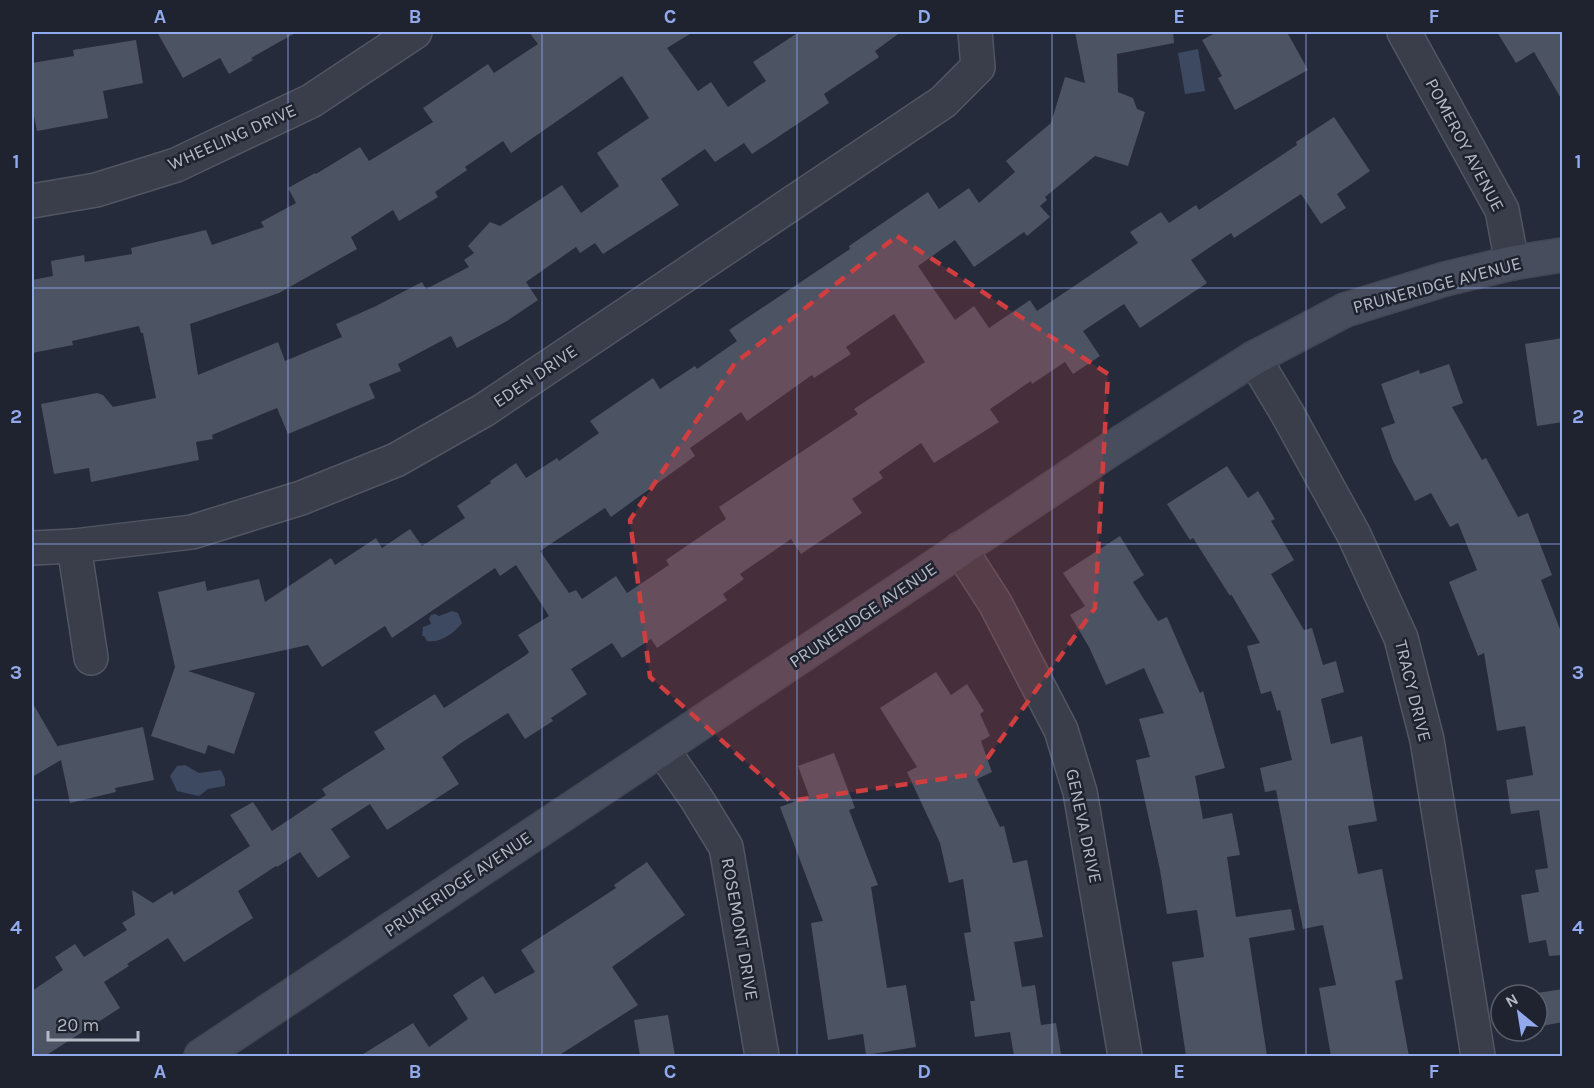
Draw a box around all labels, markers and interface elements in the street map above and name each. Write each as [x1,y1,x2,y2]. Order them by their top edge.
text: A [154,5,167,28]
text: B [409,5,421,28]
text: C [664,5,676,28]
text: D [917,5,931,28]
text: E [1173,5,1185,28]
text: F [1429,5,1440,28]
street label: POMEROY AVENUE [1421,75,1509,215]
street label: WHEELING DRIVE [164,99,300,175]
text: 1 [12,150,20,173]
text: 1 [1574,150,1582,173]
street label: PRUNERIDGE AVENUE [1350,252,1524,318]
street label: EDEN DRIVE [489,340,581,412]
text: 2 [10,405,22,428]
text: 2 [1572,405,1584,428]
street label: PRUNERIDGE AVENUE [785,557,941,673]
street label: TRACY DRIVE [1390,638,1436,744]
text: 3 [10,661,22,684]
text: 3 [1572,661,1584,684]
street label: GENEVA DRIVE [1061,767,1107,885]
street label: PRUNERIDGE AVENUE [380,826,536,942]
street label: ROSEMONT DRIVE [717,856,763,1002]
text: 4 [10,916,22,939]
text: 4 [1572,916,1584,939]
north arrow [1489,983,1549,1043]
text: N [1502,989,1521,1012]
scale bar [48,1004,138,1042]
text: 20 m [57,1014,99,1036]
text: A [154,1060,167,1083]
text: B [409,1060,421,1083]
text: C [664,1060,676,1083]
text: D [917,1060,931,1083]
text: E [1173,1060,1185,1083]
text: F [1429,1060,1440,1083]

